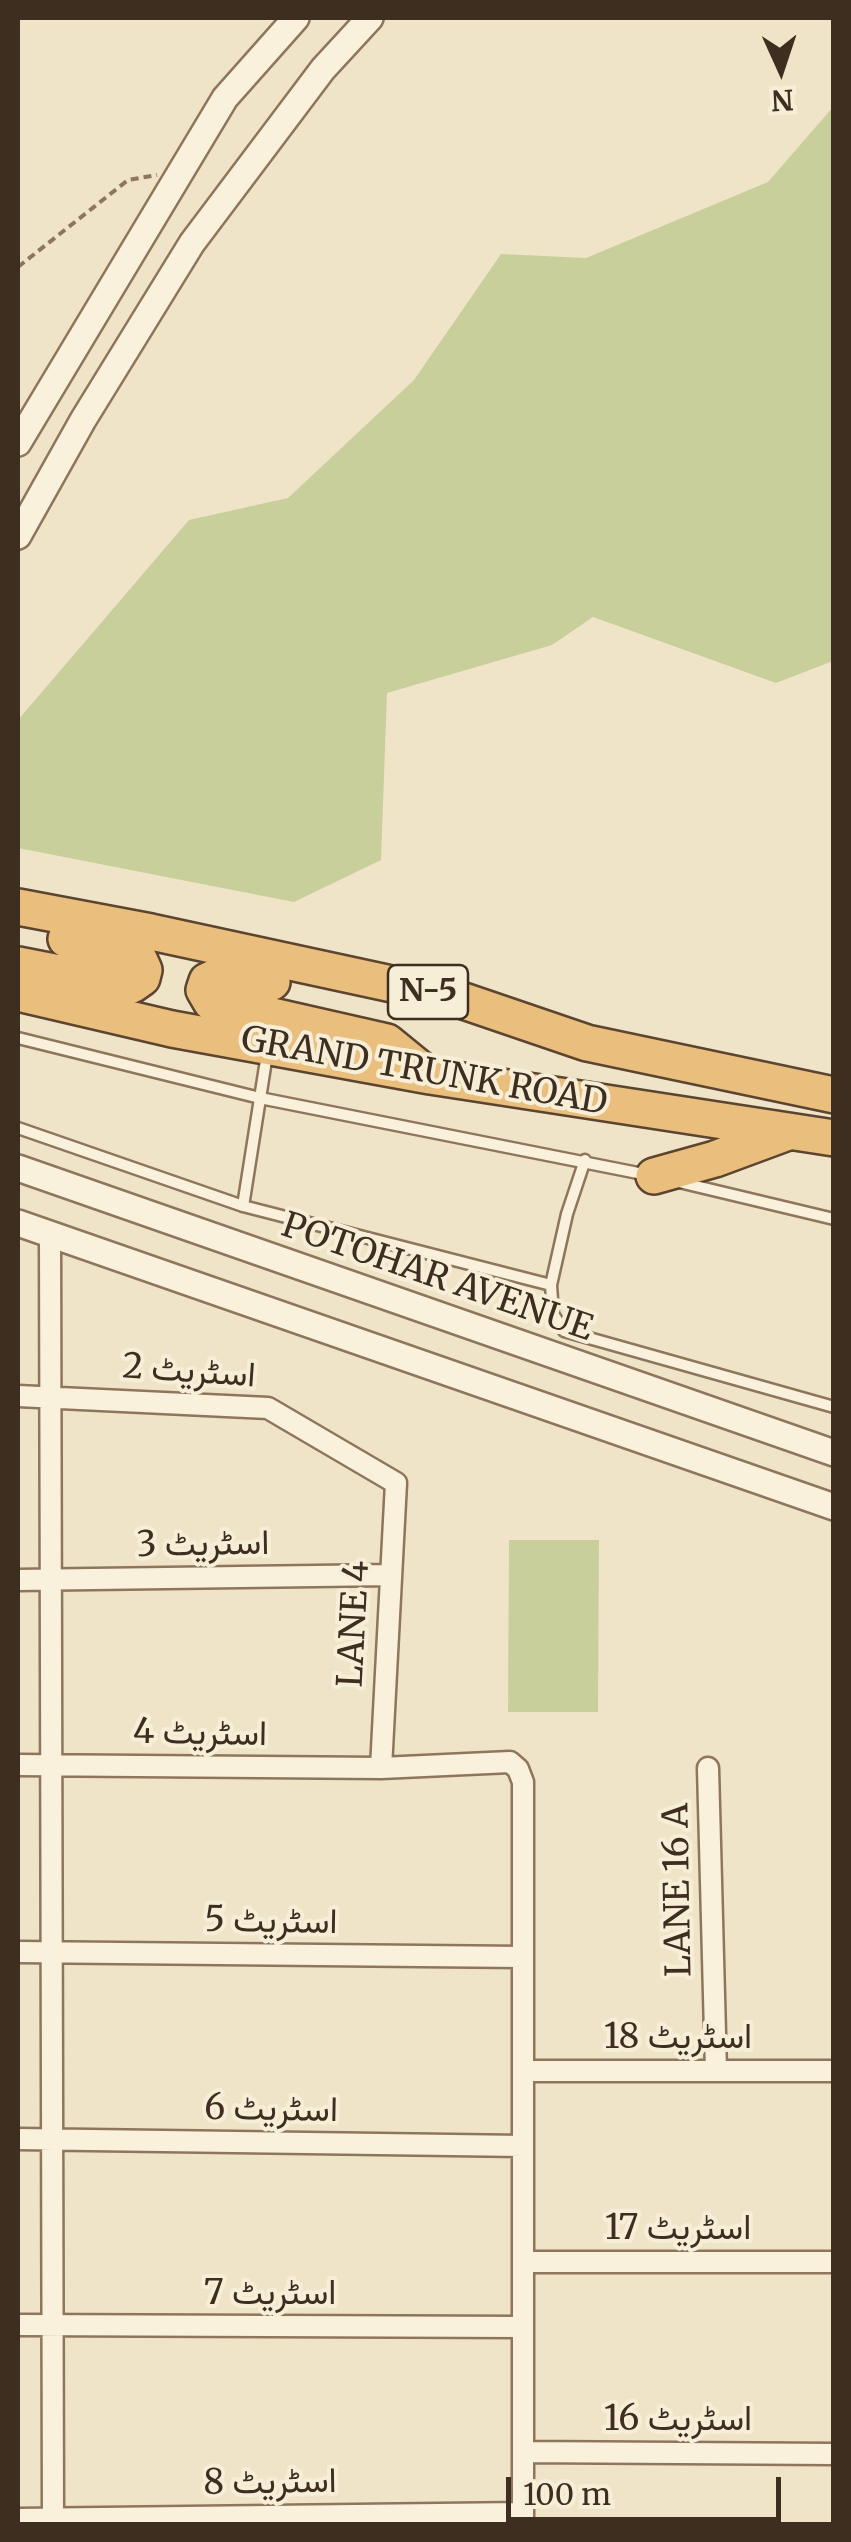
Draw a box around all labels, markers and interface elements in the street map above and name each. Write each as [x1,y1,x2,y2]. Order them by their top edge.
north arrow [731,20,831,120]
text: N [771,81,795,119]
road number: N-5 [388,965,468,1019]
street label: GRAND TRUNK ROAD [238,1019,610,1125]
street label: POTOHAR AVENUE [276,1205,598,1351]
street label: اسٹریٹ 2 [121,1346,257,1398]
street label: اسٹریٹ 3 [136,1523,270,1567]
street label: LANE 4 [331,1560,379,1688]
street label: اسٹریٹ 4 [132,1712,268,1756]
street label: LANE 16 A [656,1803,702,1977]
street label: اسٹریٹ 5 [204,1900,338,1944]
street label: اسٹریٹ 18 [604,2017,752,2059]
street label: اسٹریٹ 6 [204,2088,338,2132]
street label: اسٹریٹ 17 [605,2208,751,2250]
street label: اسٹریٹ 7 [204,2273,336,2315]
street label: اسٹریٹ 16 [604,2399,752,2441]
scale bar [511,2457,786,2519]
street label: اسٹریٹ 8 [203,2461,337,2505]
text: 100 m [523,2475,611,2513]

